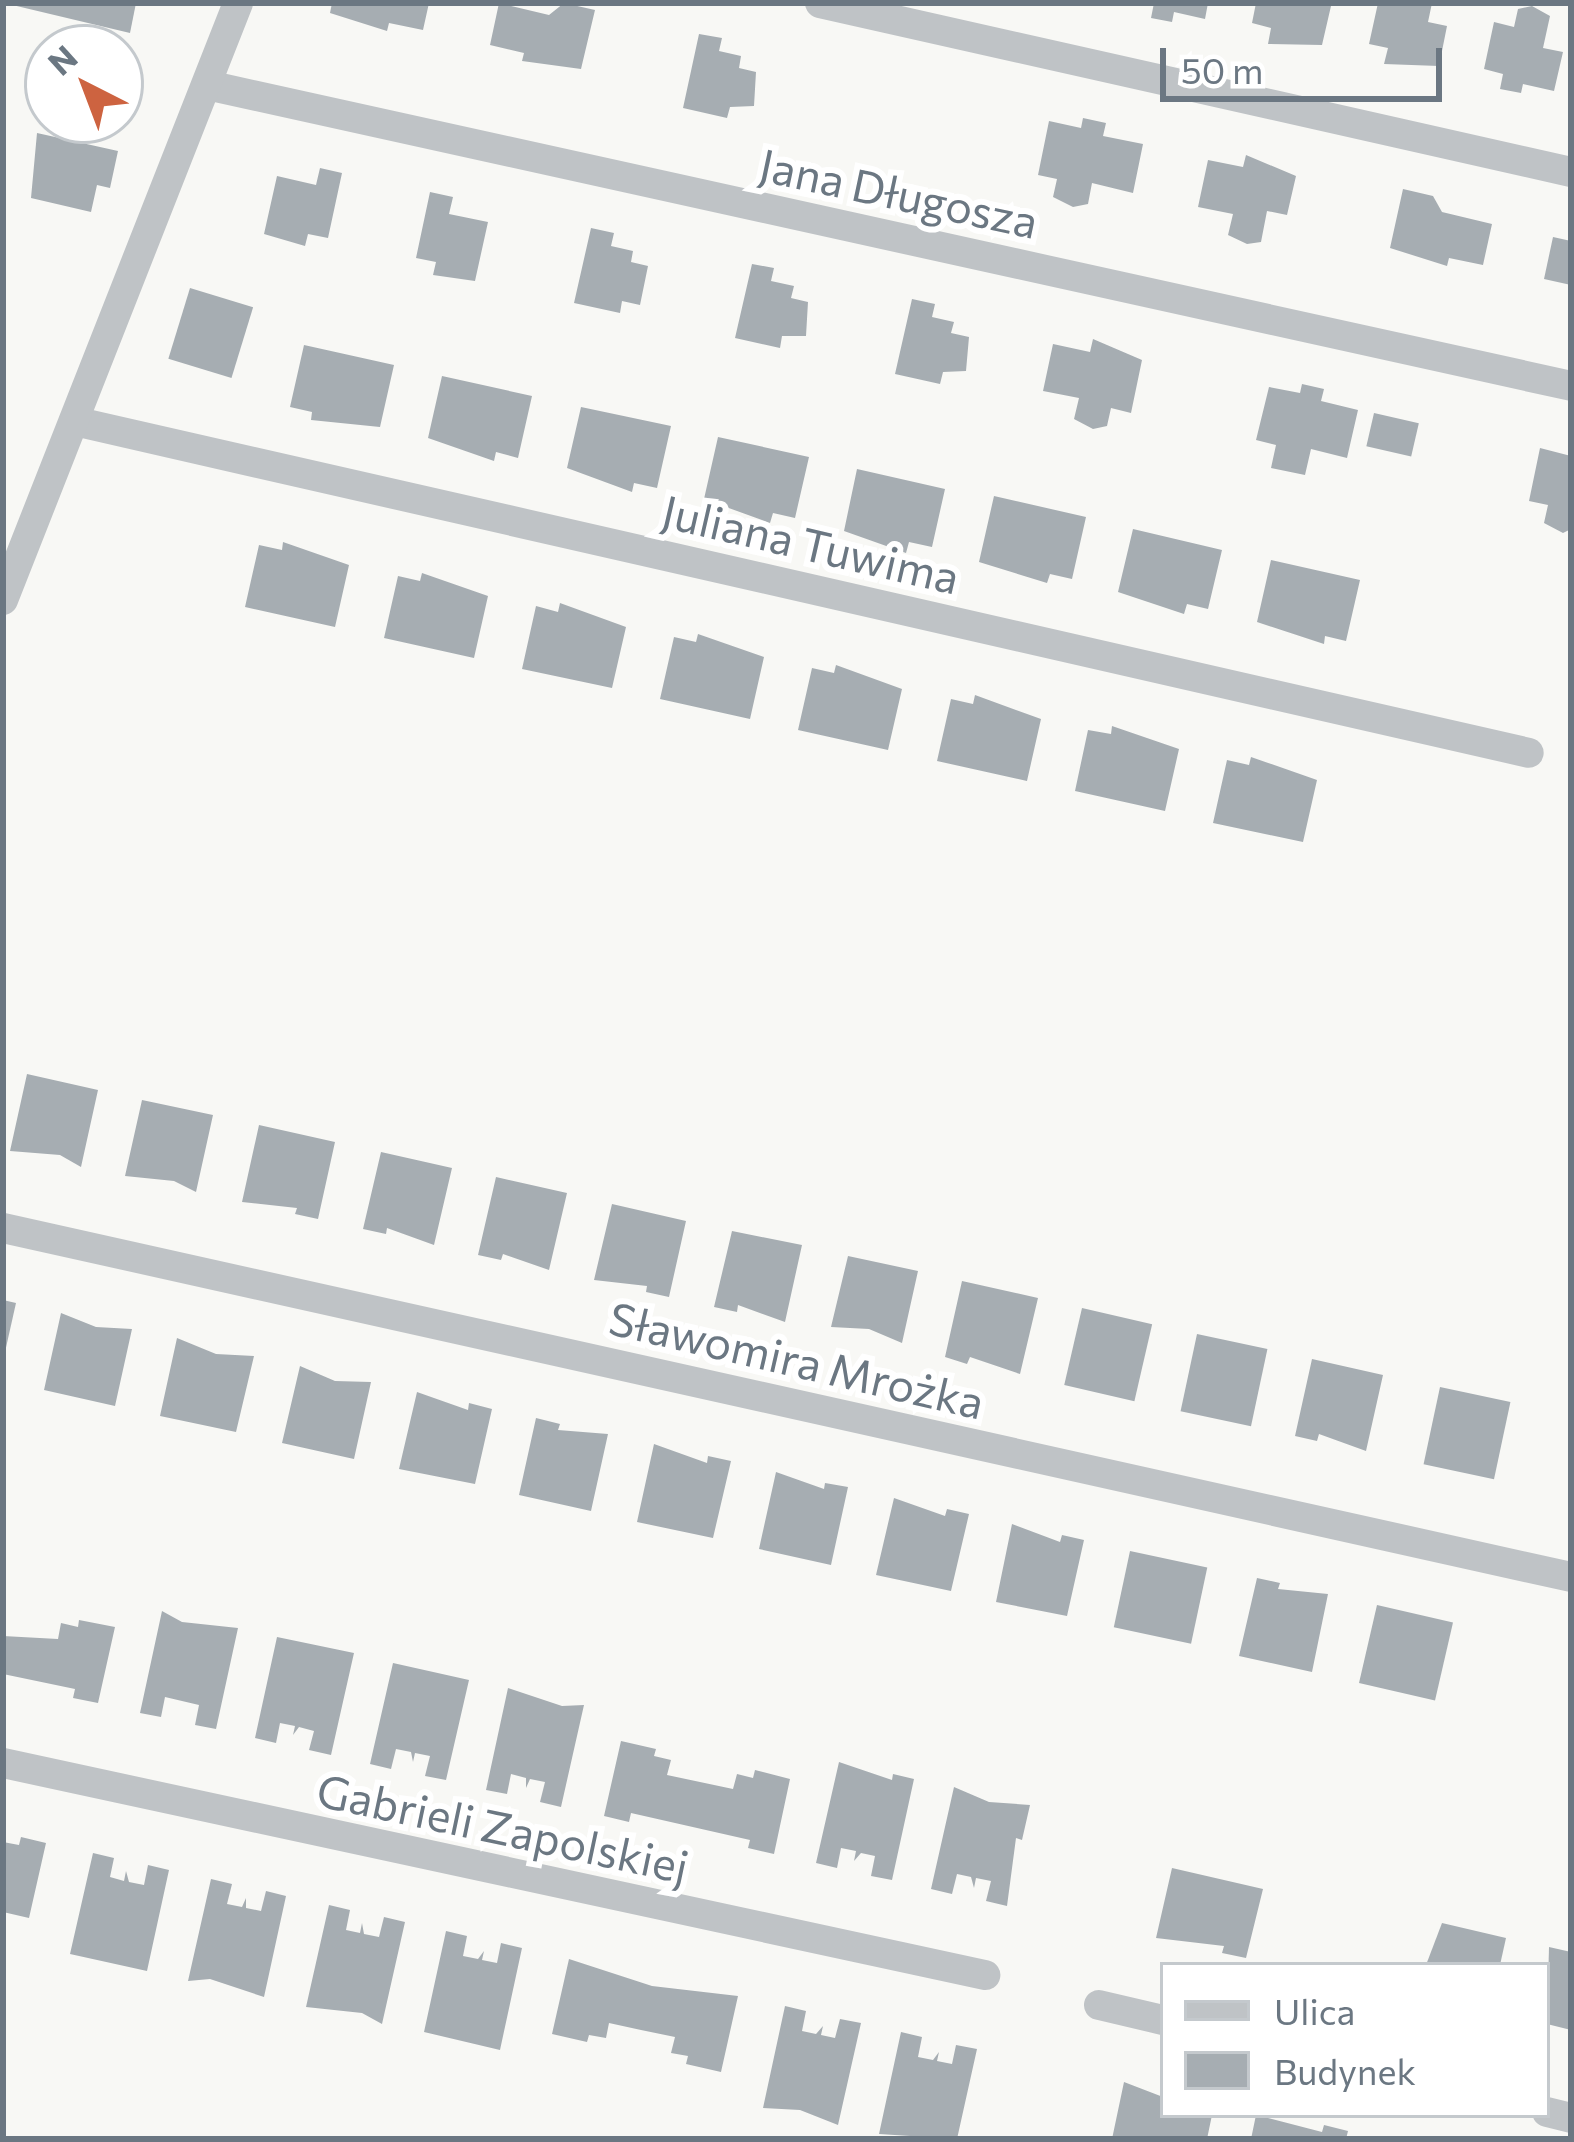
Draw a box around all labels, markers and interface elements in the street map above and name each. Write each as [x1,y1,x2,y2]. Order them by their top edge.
north arrow [24,24,144,144]
scale bar [1166,24,1448,98]
text: N [39,36,84,83]
text: 50 m [1181,47,1263,91]
street label: Jana Długosza [755,136,1043,248]
street label: Juliana Tuwima [657,483,965,603]
street label: Sławomira Mrożka [604,1290,990,1428]
street label: Gabrieli Zapolskiej [312,1761,694,1893]
legend [1160,1962,1550,2118]
text: Ulica [1274,1988,1355,2032]
text: Budynek [1274,2048,1416,2092]

